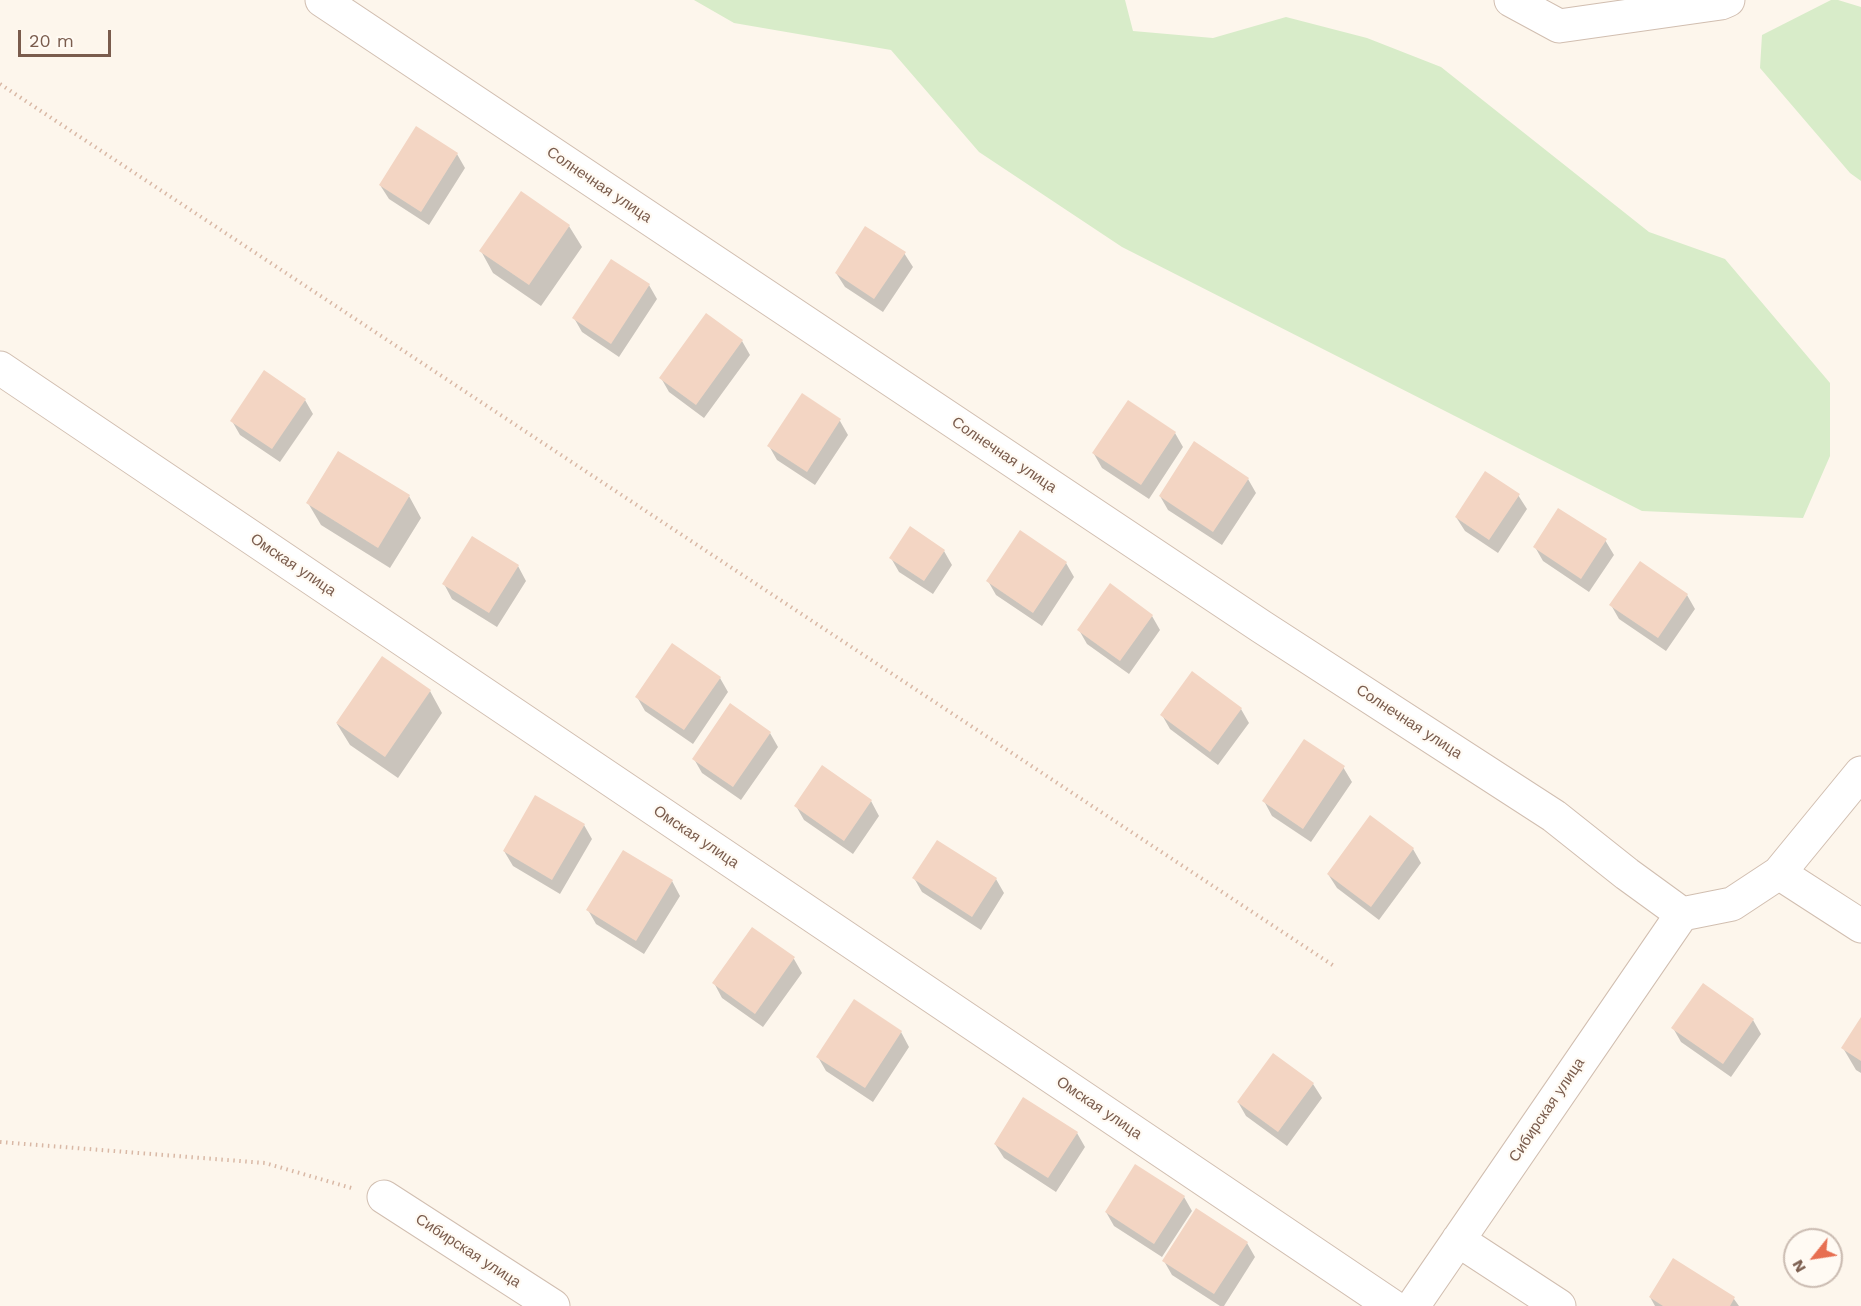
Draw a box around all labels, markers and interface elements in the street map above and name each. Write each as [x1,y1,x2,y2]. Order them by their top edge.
scale bar [21,18,114,56]
text: 20 m [29,30,74,51]
street label: Солнечная улица [543,143,655,227]
street label: Солнечная улица [948,413,1060,497]
street label: Омская улица [247,530,339,600]
street label: Солнечная улица [1353,681,1465,763]
street label: Омская улица [650,802,742,872]
street label: Сибирская улица [1506,1055,1588,1165]
street label: Омская улица [1053,1073,1145,1143]
street label: Сибирская улица [412,1210,524,1292]
north arrow [1783,1228,1843,1288]
text: N [1788,1256,1810,1276]

